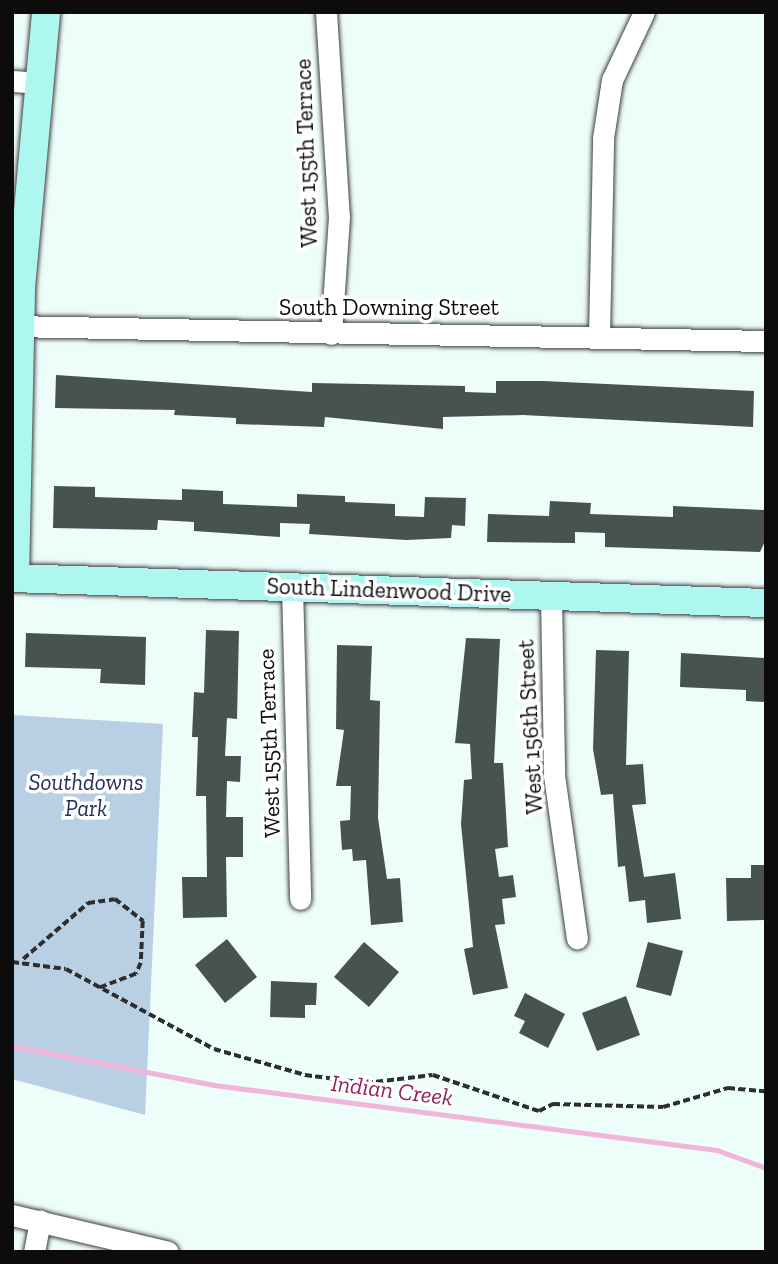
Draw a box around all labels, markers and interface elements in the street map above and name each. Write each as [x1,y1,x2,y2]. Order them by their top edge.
street label: West 155th Terrace [289,58,323,248]
street label: South Downing Street [279,293,499,321]
street label: South Lindenwood Drive [266,572,512,608]
street label: West 156th Street [512,639,548,815]
street label: West 155th Terrace [252,648,286,838]
park label: Southdowns Park [28,768,144,822]
water label: Indian Creek [329,1068,455,1112]

